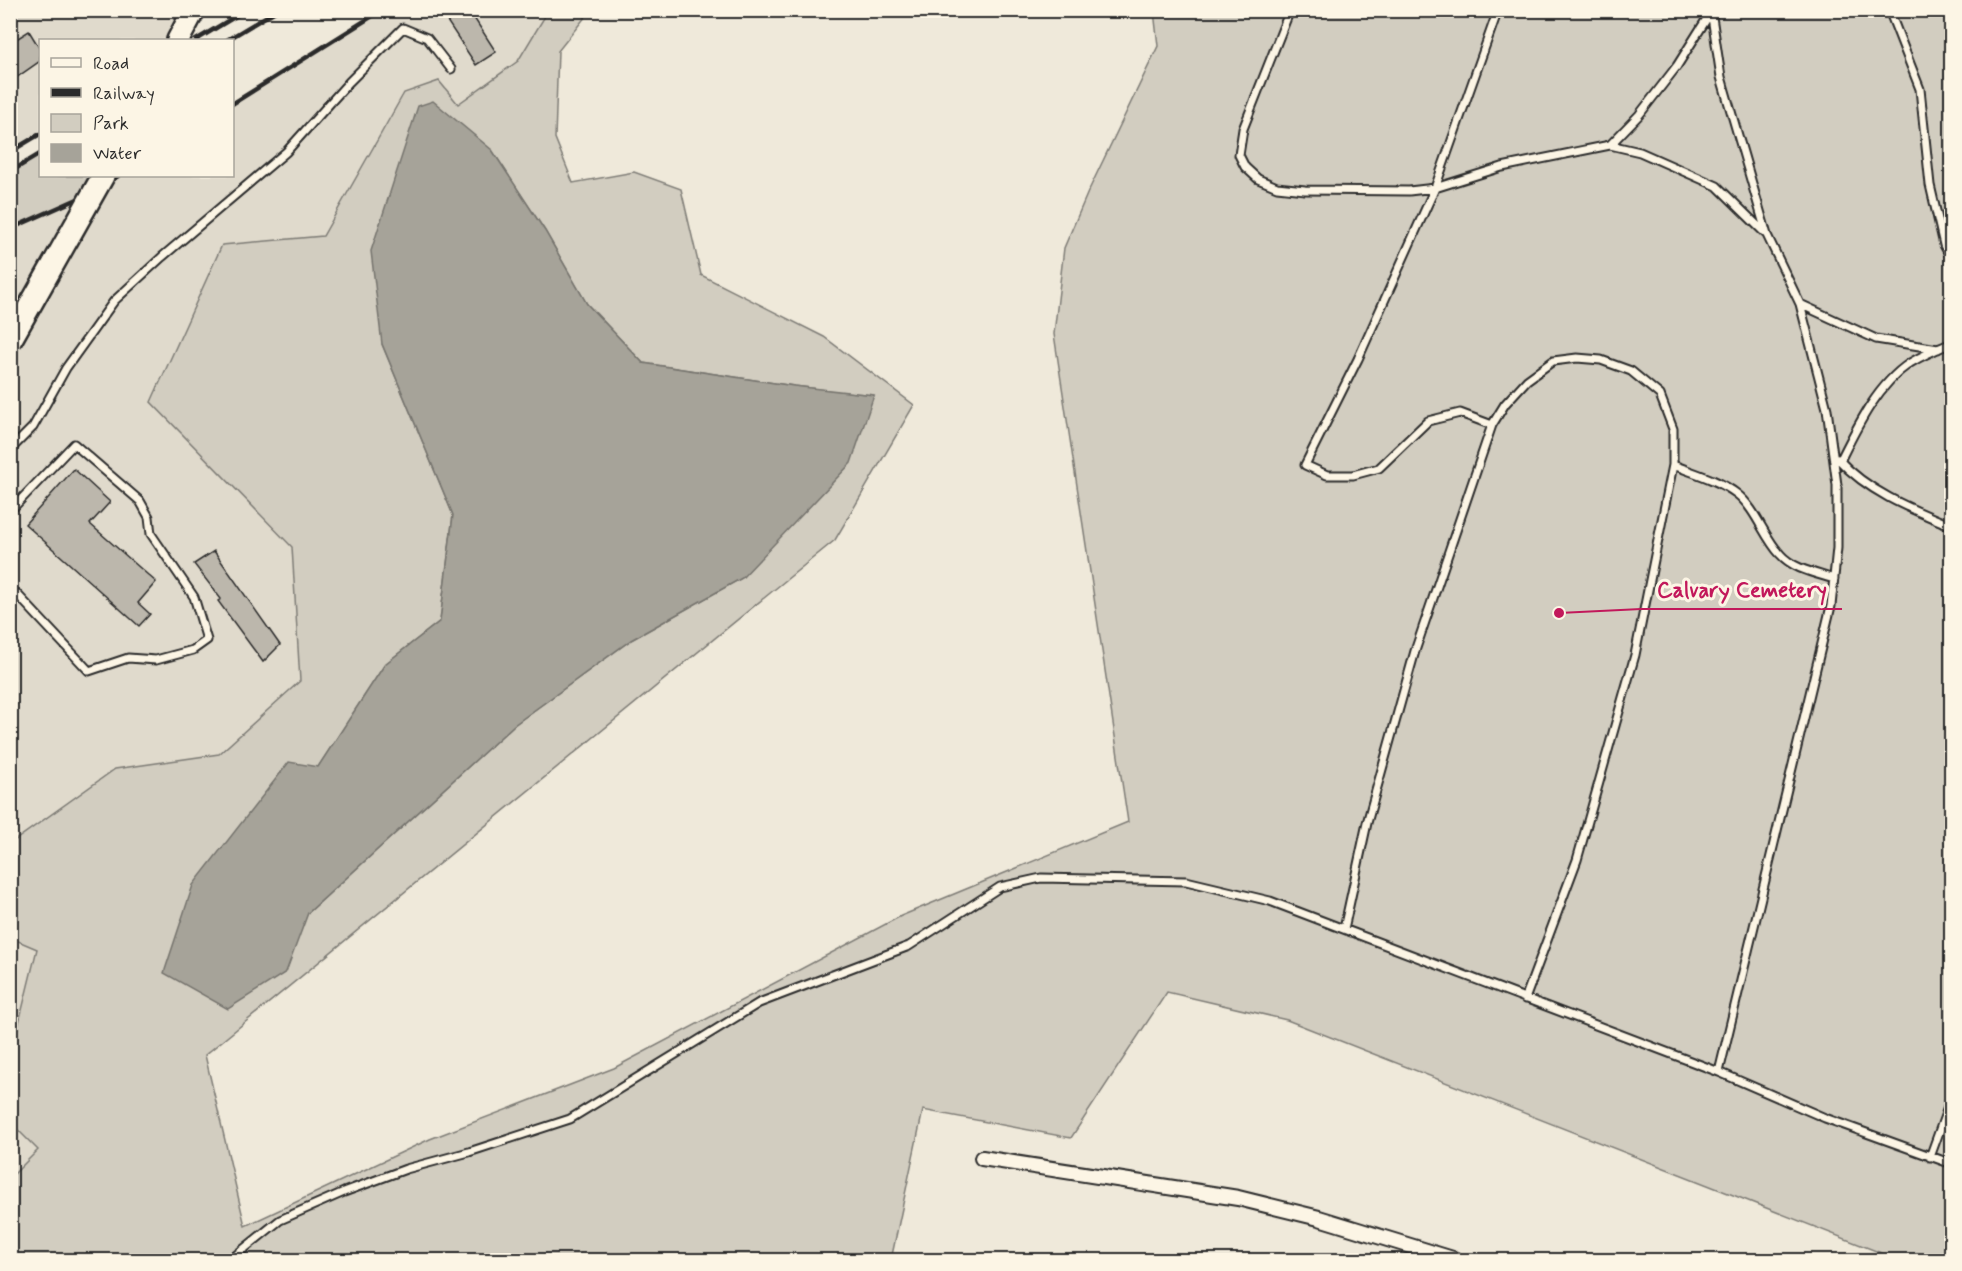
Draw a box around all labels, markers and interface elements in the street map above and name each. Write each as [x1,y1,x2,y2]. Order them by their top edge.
legend [39,39,234,177]
text: Road [93,52,129,76]
text: Railway [93,82,155,106]
text: Park [93,112,129,136]
text: Water [93,142,142,166]
callout: Calvary Cemetery [1641,569,1842,609]
text: Calvary Cemetery [1657,577,1827,606]

